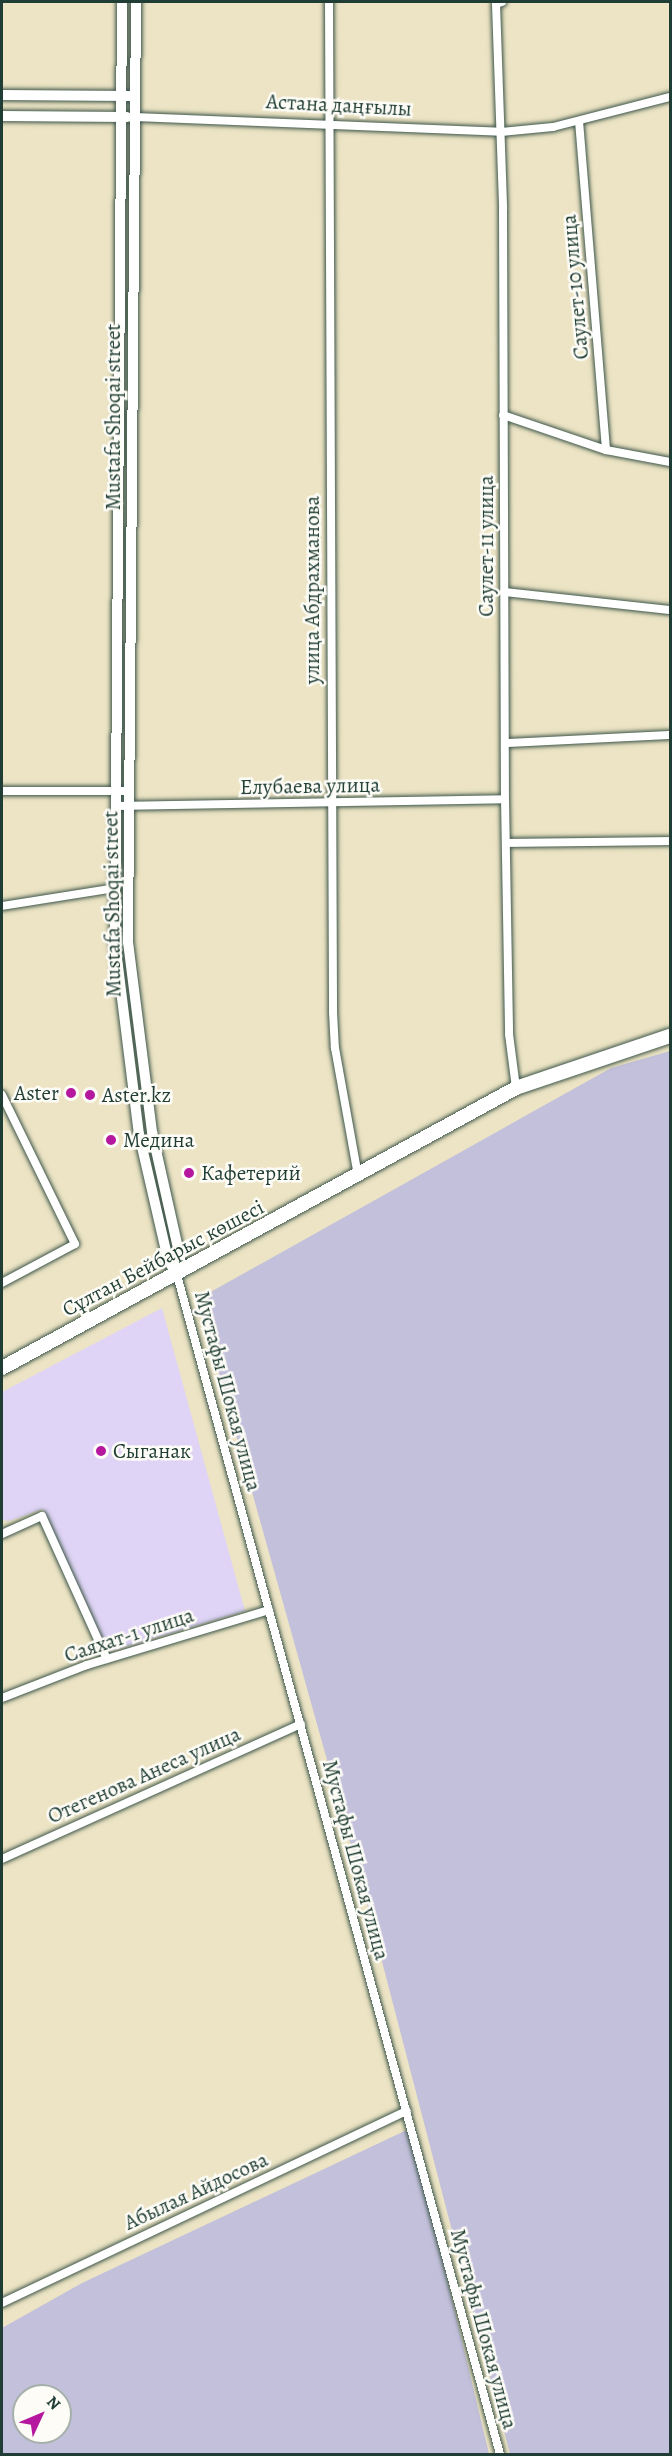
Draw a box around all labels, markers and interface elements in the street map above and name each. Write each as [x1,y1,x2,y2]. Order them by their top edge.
street label: Астана даңғылы [266,89,412,121]
street label: Саулет-10 улица [556,213,594,361]
street label: Mustafa Shoqai street [100,324,126,510]
street label: Саулет-11 улица [473,475,499,617]
street label: улица Абдрахманова [299,496,325,684]
street label: Елубаева улица [240,772,380,800]
street label: Mustafa Shoqai street [98,810,126,998]
place label: Aster [14,1080,59,1106]
place label: Aster.kz [102,1082,171,1108]
marker: Aster [64,1086,78,1100]
marker: Aster.kz [83,1088,97,1102]
place label: Медина [123,1127,194,1153]
marker: Медина [104,1133,118,1147]
place label: Кафетерий [201,1160,301,1186]
marker: Кафетерий [182,1166,196,1180]
street label: Сұлтан Бейбарыс көшесі [58,1194,268,1322]
street label: Мустафы Шокая улица [189,1288,267,1494]
place label: Сыганак [113,1438,191,1464]
marker: Сыганак [94,1444,108,1458]
street label: Саяхат-1 улица [61,1602,197,1668]
street label: Отегенова Анеса улица [44,1721,244,1829]
street label: Мустафы Шокая улица [317,1757,395,1963]
street label: Абылая Айдосова [120,2147,272,2235]
street label: Мустафы Шокая улица [445,2226,523,2432]
north arrow [12,2384,72,2444]
text: N [42,2391,65,2415]

